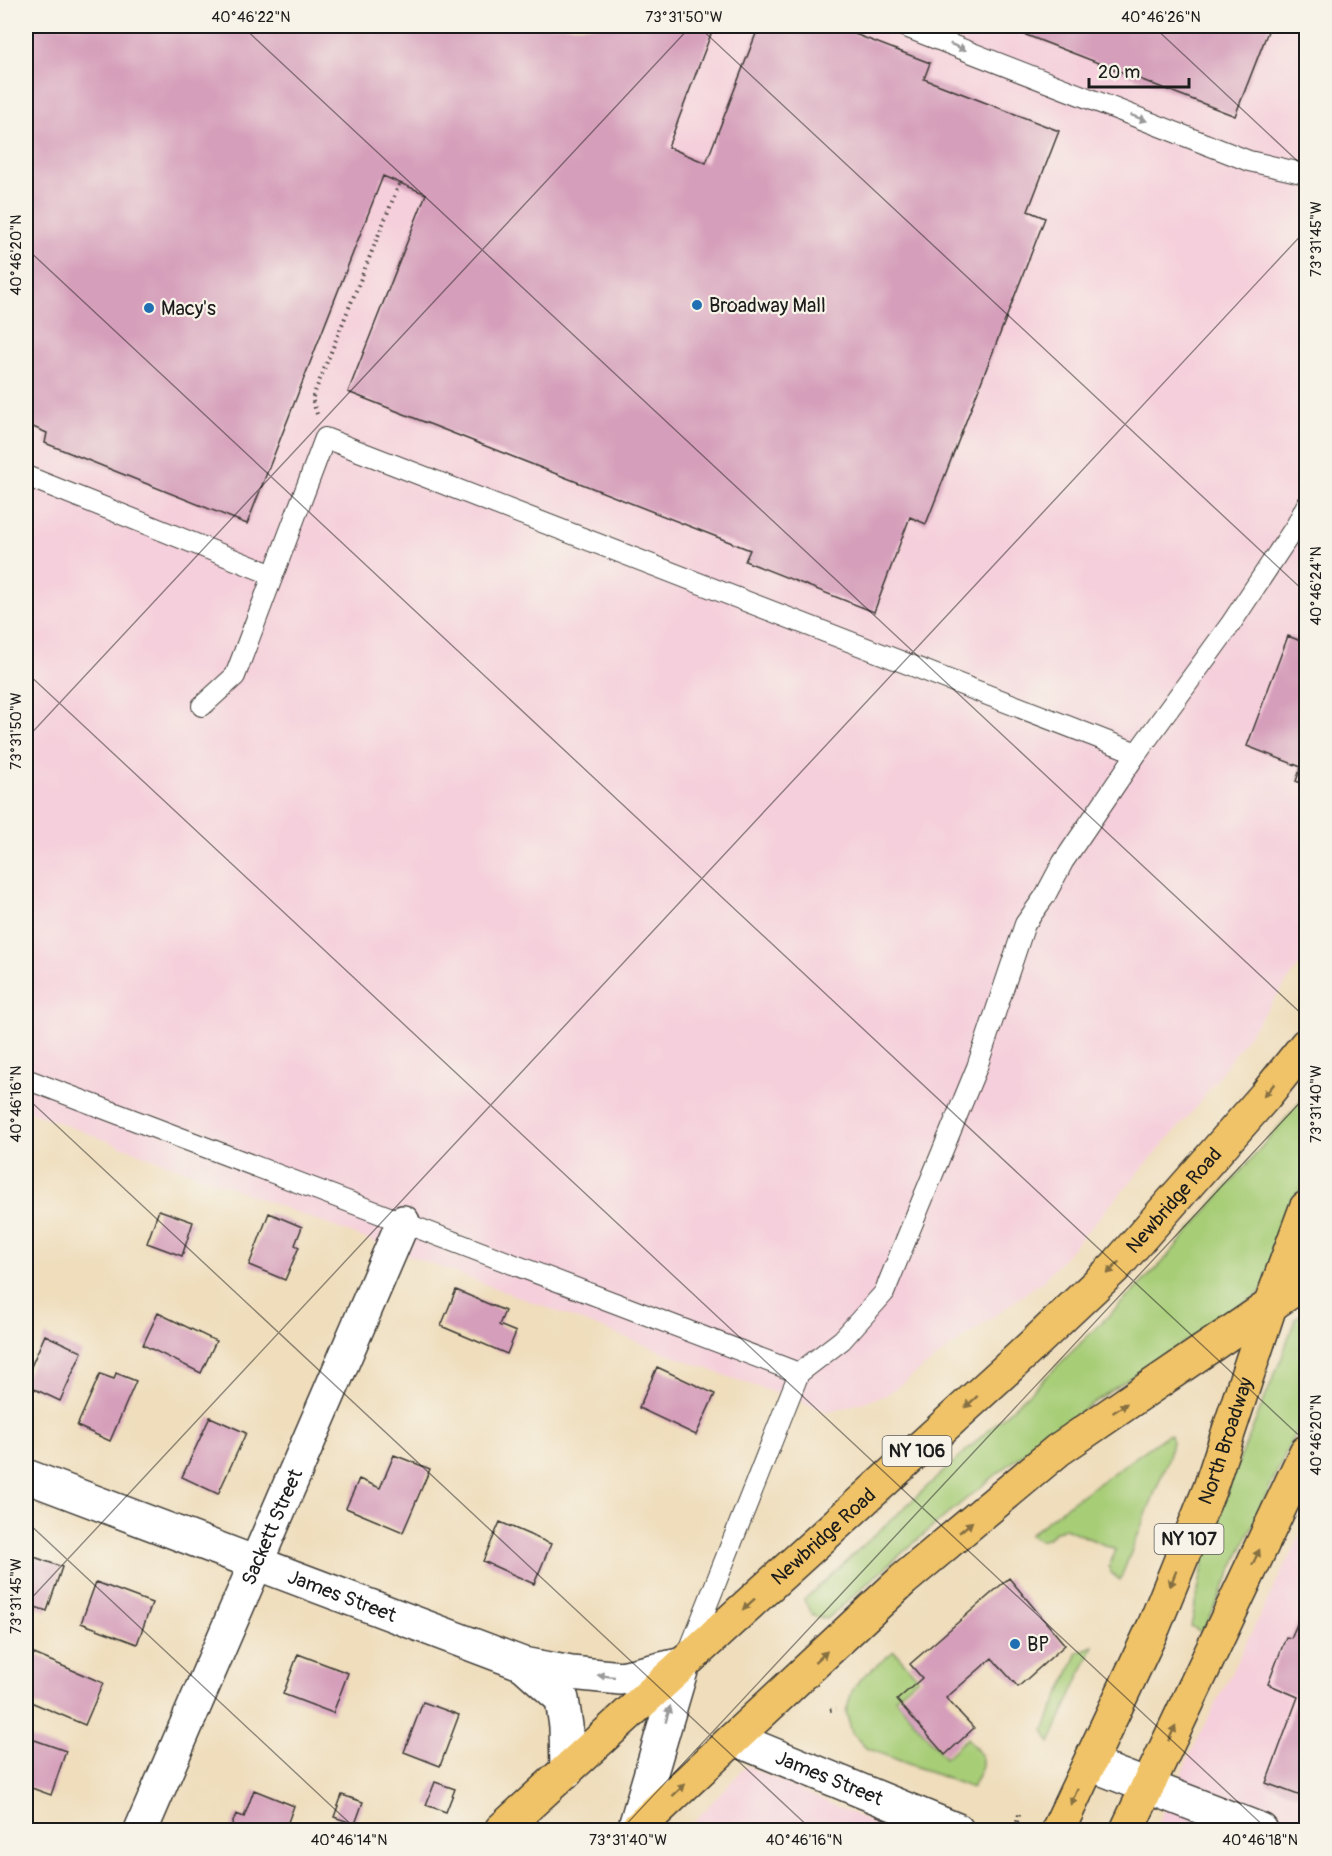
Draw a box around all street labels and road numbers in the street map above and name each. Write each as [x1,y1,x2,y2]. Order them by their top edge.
street label: Newbridge Road [1120,1142,1227,1258]
street label: North Broadway [1192,1374,1258,1508]
road number: NY 106 [882,1436,952,1466]
street label: Sackett Street [236,1464,308,1589]
street label: Newbridge Road [766,1482,881,1590]
road number: NY 107 [1154,1524,1224,1554]
street label: James Street [284,1564,401,1628]
street label: James Street [772,1744,888,1811]

